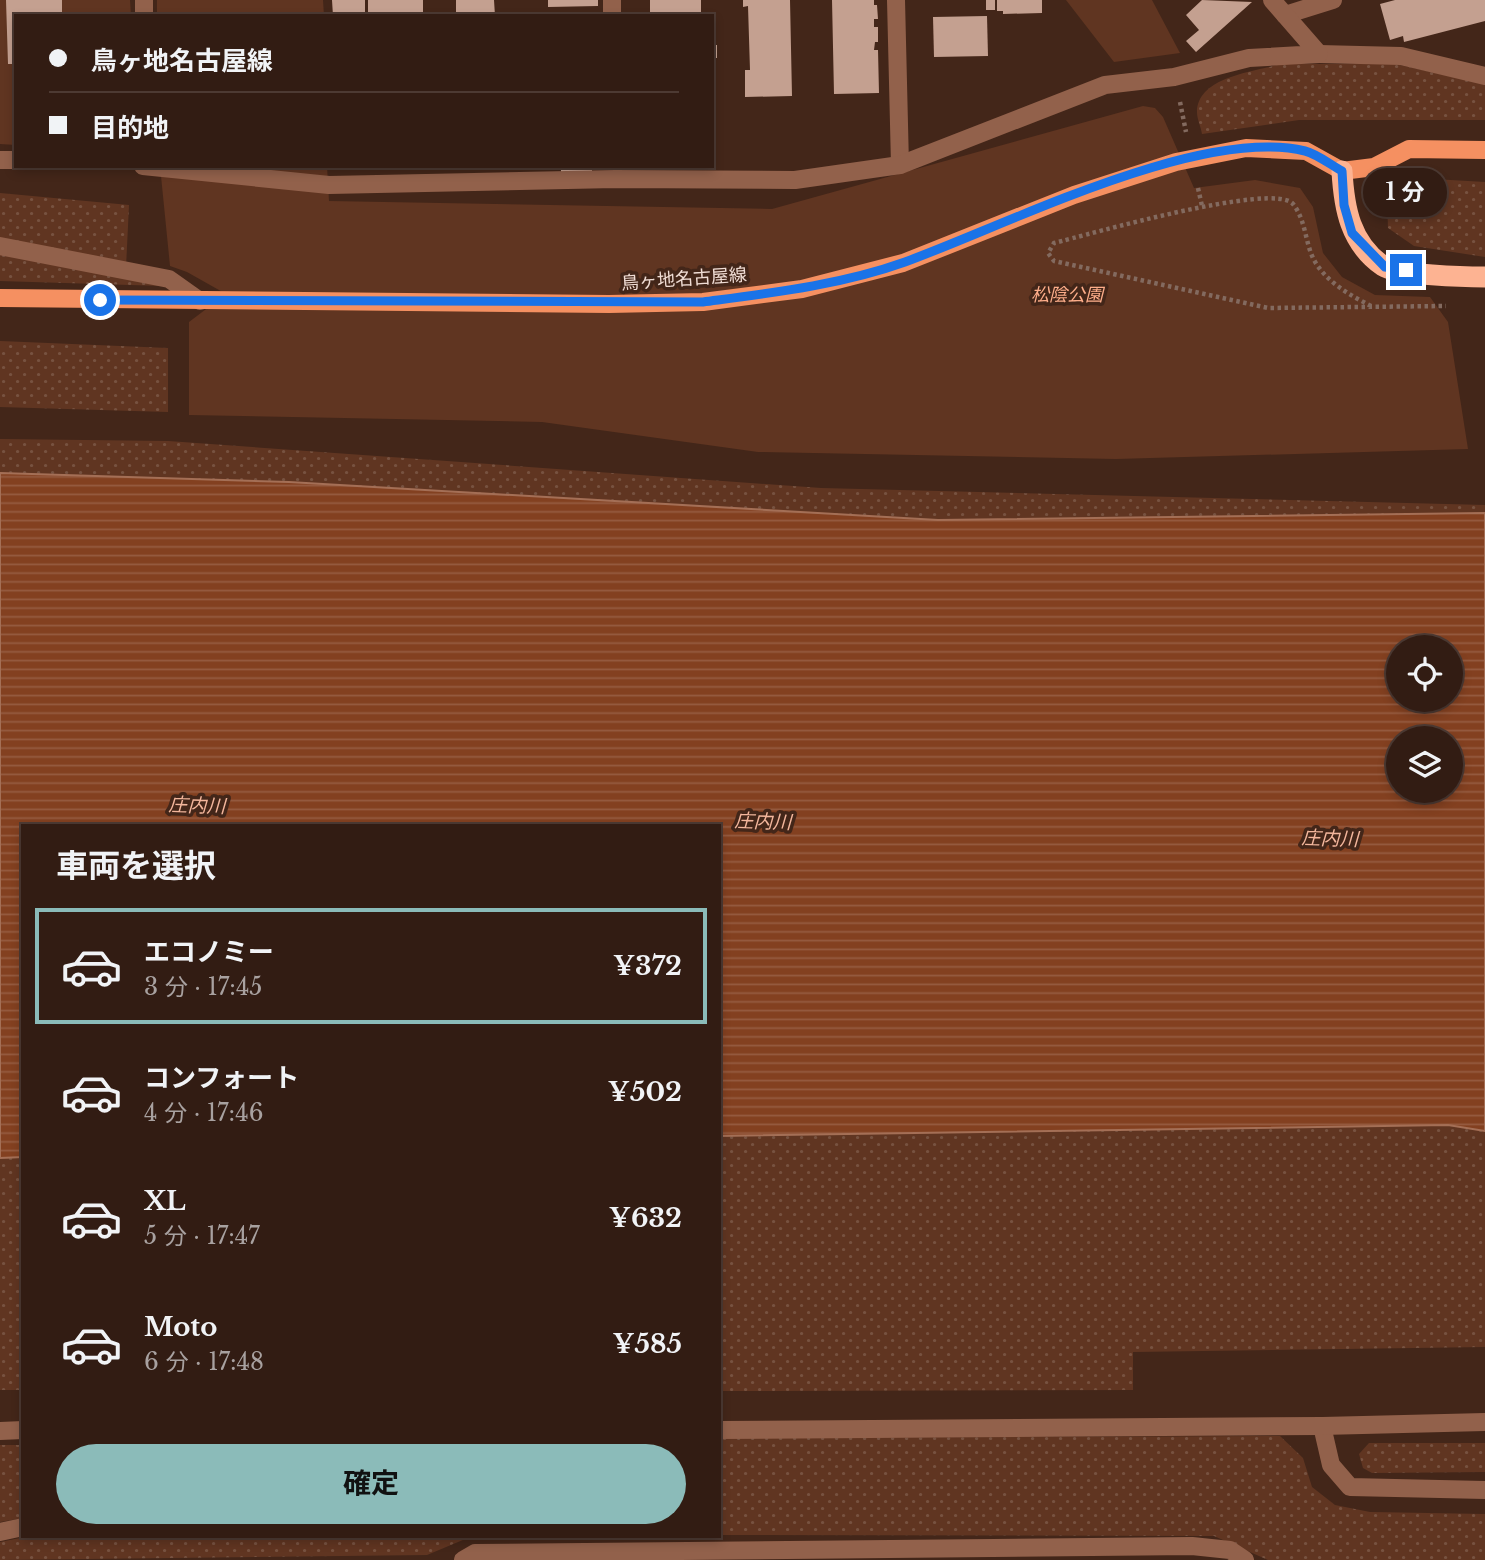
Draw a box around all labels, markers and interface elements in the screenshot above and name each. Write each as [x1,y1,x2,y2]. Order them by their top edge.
text: 鳥ヶ地名古屋線 [91,45,273,77]
text: 目的地 [91,112,169,144]
callout: 1 分 [1364,168,1448,218]
text: 1 分 [1385,178,1425,206]
route end [1390,254,1422,286]
street label: 鳥ヶ地名古屋線 [620,264,748,294]
route start [84,284,116,316]
park label: 松陰公園 [1031,284,1106,306]
map controls [1386,635,1463,803]
button: locate [1386,635,1463,712]
button: layers [1386,726,1463,803]
water label: 庄内川 [168,793,228,818]
water label: 庄内川 [734,809,794,834]
water label: 庄内川 [1301,826,1361,851]
text: 車両を選択 [56,846,216,886]
icon: car [60,935,123,998]
text: エコノミー [144,936,274,968]
text: ¥372 [613,950,682,982]
text: 3 分 · 17:45 [144,973,262,1001]
icon: car [60,1061,123,1124]
text: コンフォート [144,1062,299,1094]
text: ¥502 [608,1076,682,1108]
text: 4 分 · 17:46 [144,1099,263,1127]
text: XL [144,1185,186,1217]
icon: car [60,1187,123,1250]
text: ¥632 [609,1202,682,1234]
text: 5 分 · 17:47 [144,1222,260,1250]
text: Moto [144,1311,217,1343]
icon: car [60,1313,123,1376]
text: ¥585 [612,1328,682,1360]
text: 6 分 · 17:48 [144,1348,264,1376]
button: 確定 [56,1444,686,1524]

